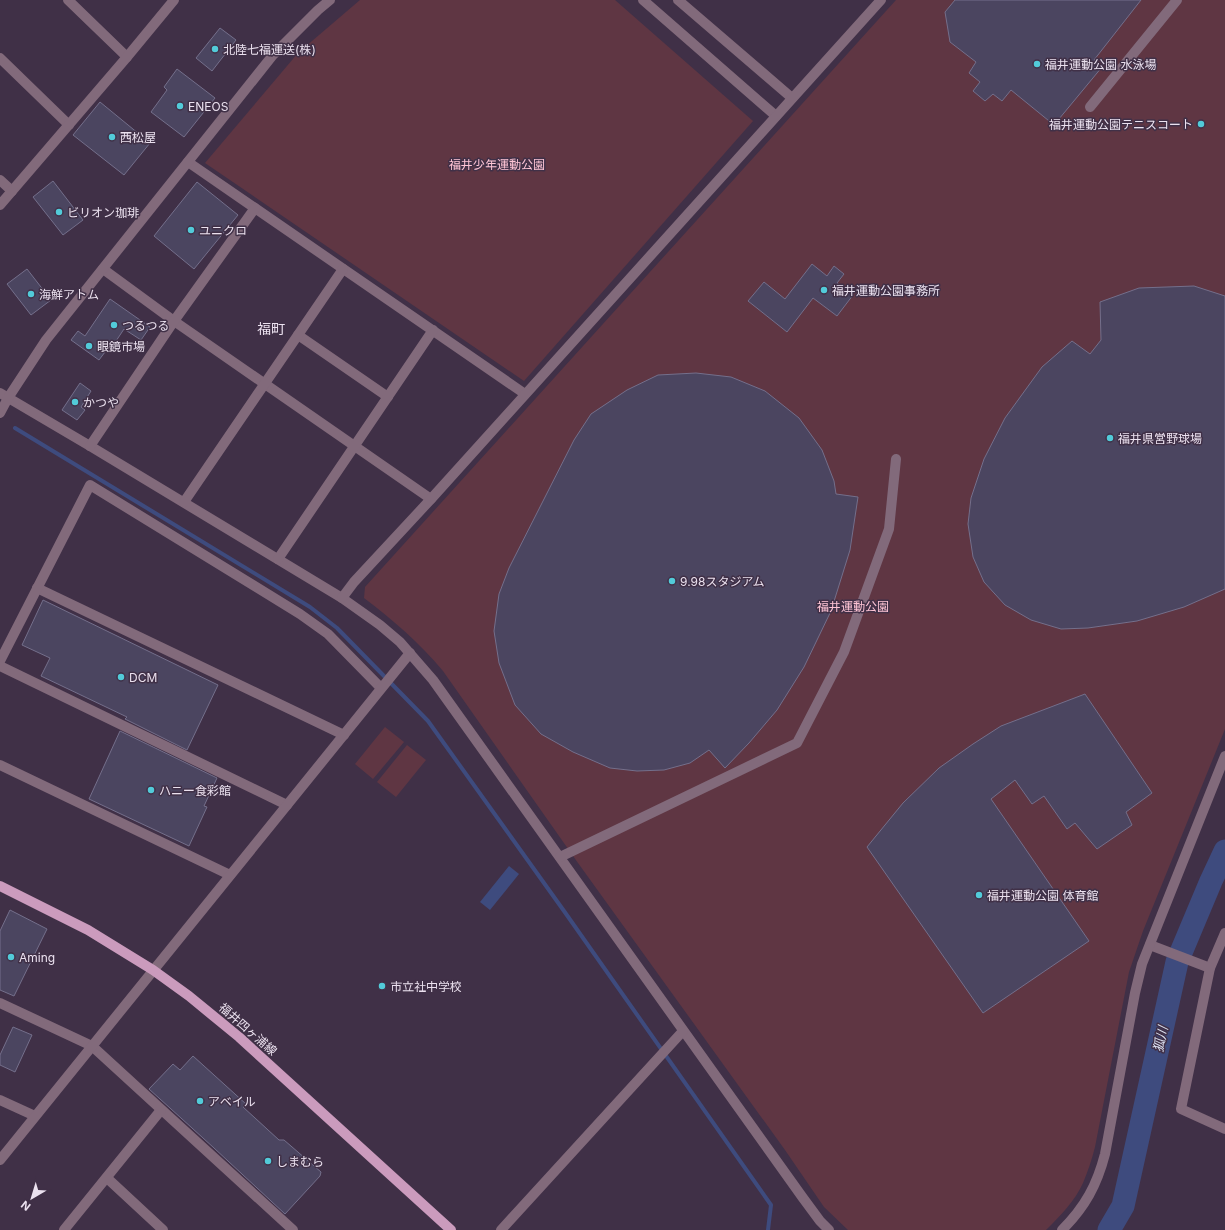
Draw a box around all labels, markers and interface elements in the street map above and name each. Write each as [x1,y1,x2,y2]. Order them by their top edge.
place label: 北陸七福運送(株) [223,42,316,57]
marker: 北陸七福運送(株) [210,44,220,54]
place label: 福井運動公園 水泳場 [1045,57,1156,72]
marker: 福井運動公園 水泳場 [1032,59,1042,69]
place label: ENEOS [188,99,229,114]
marker: ENEOS [175,101,185,111]
place label: 福井運動公園テニスコート [1049,117,1193,132]
marker: 福井運動公園テニスコート [1196,119,1206,129]
place label: 西松屋 [120,130,156,145]
marker: 西松屋 [107,132,117,142]
park label: 福井少年運動公園 [449,157,545,172]
place label: ビリオン珈琲 [67,205,139,220]
marker: ビリオン珈琲 [54,207,64,217]
place label: ユニクロ [199,223,247,238]
marker: ユニクロ [186,225,196,235]
place label: 福井運動公園事務所 [832,283,940,298]
marker: 福井運動公園事務所 [819,285,829,295]
place label: 海鮮アトム [39,287,99,302]
marker: 海鮮アトム [26,289,36,299]
place label: つるつる [122,318,170,333]
marker: つるつる [109,320,119,330]
district label: 福町 [257,320,285,337]
place label: 眼鏡市場 [97,339,145,354]
marker: 眼鏡市場 [84,341,94,351]
place label: かつや [83,395,119,410]
marker: かつや [70,397,80,407]
place label: 福井県営野球場 [1118,431,1202,446]
marker: 福井県営野球場 [1105,433,1115,443]
place label: 9.98スタジアム [680,574,765,589]
marker: 9.98スタジアム [667,576,677,586]
park label: 福井運動公園 [817,599,889,614]
place label: DCM [129,670,157,685]
marker: DCM [116,672,126,682]
place label: ハニー食彩館 [159,783,231,798]
marker: ハニー食彩館 [146,785,156,795]
place label: 福井運動公園 体育館 [987,888,1098,903]
marker: 福井運動公園 体育館 [974,890,984,900]
place label: Aming [19,950,55,965]
marker: Aming [6,952,16,962]
place label: 市立社中学校 [390,979,462,994]
marker: 市立社中学校 [377,981,387,991]
street label: 福井四ヶ浦線 [216,1000,280,1058]
water label: 狐川 [1149,1023,1171,1053]
place label: アベイル [208,1094,256,1109]
marker: アベイル [195,1096,205,1106]
place label: しまむら [276,1154,324,1169]
marker: しまむら [263,1156,273,1166]
north arrow [12,1178,52,1218]
text: N [18,1198,33,1214]

